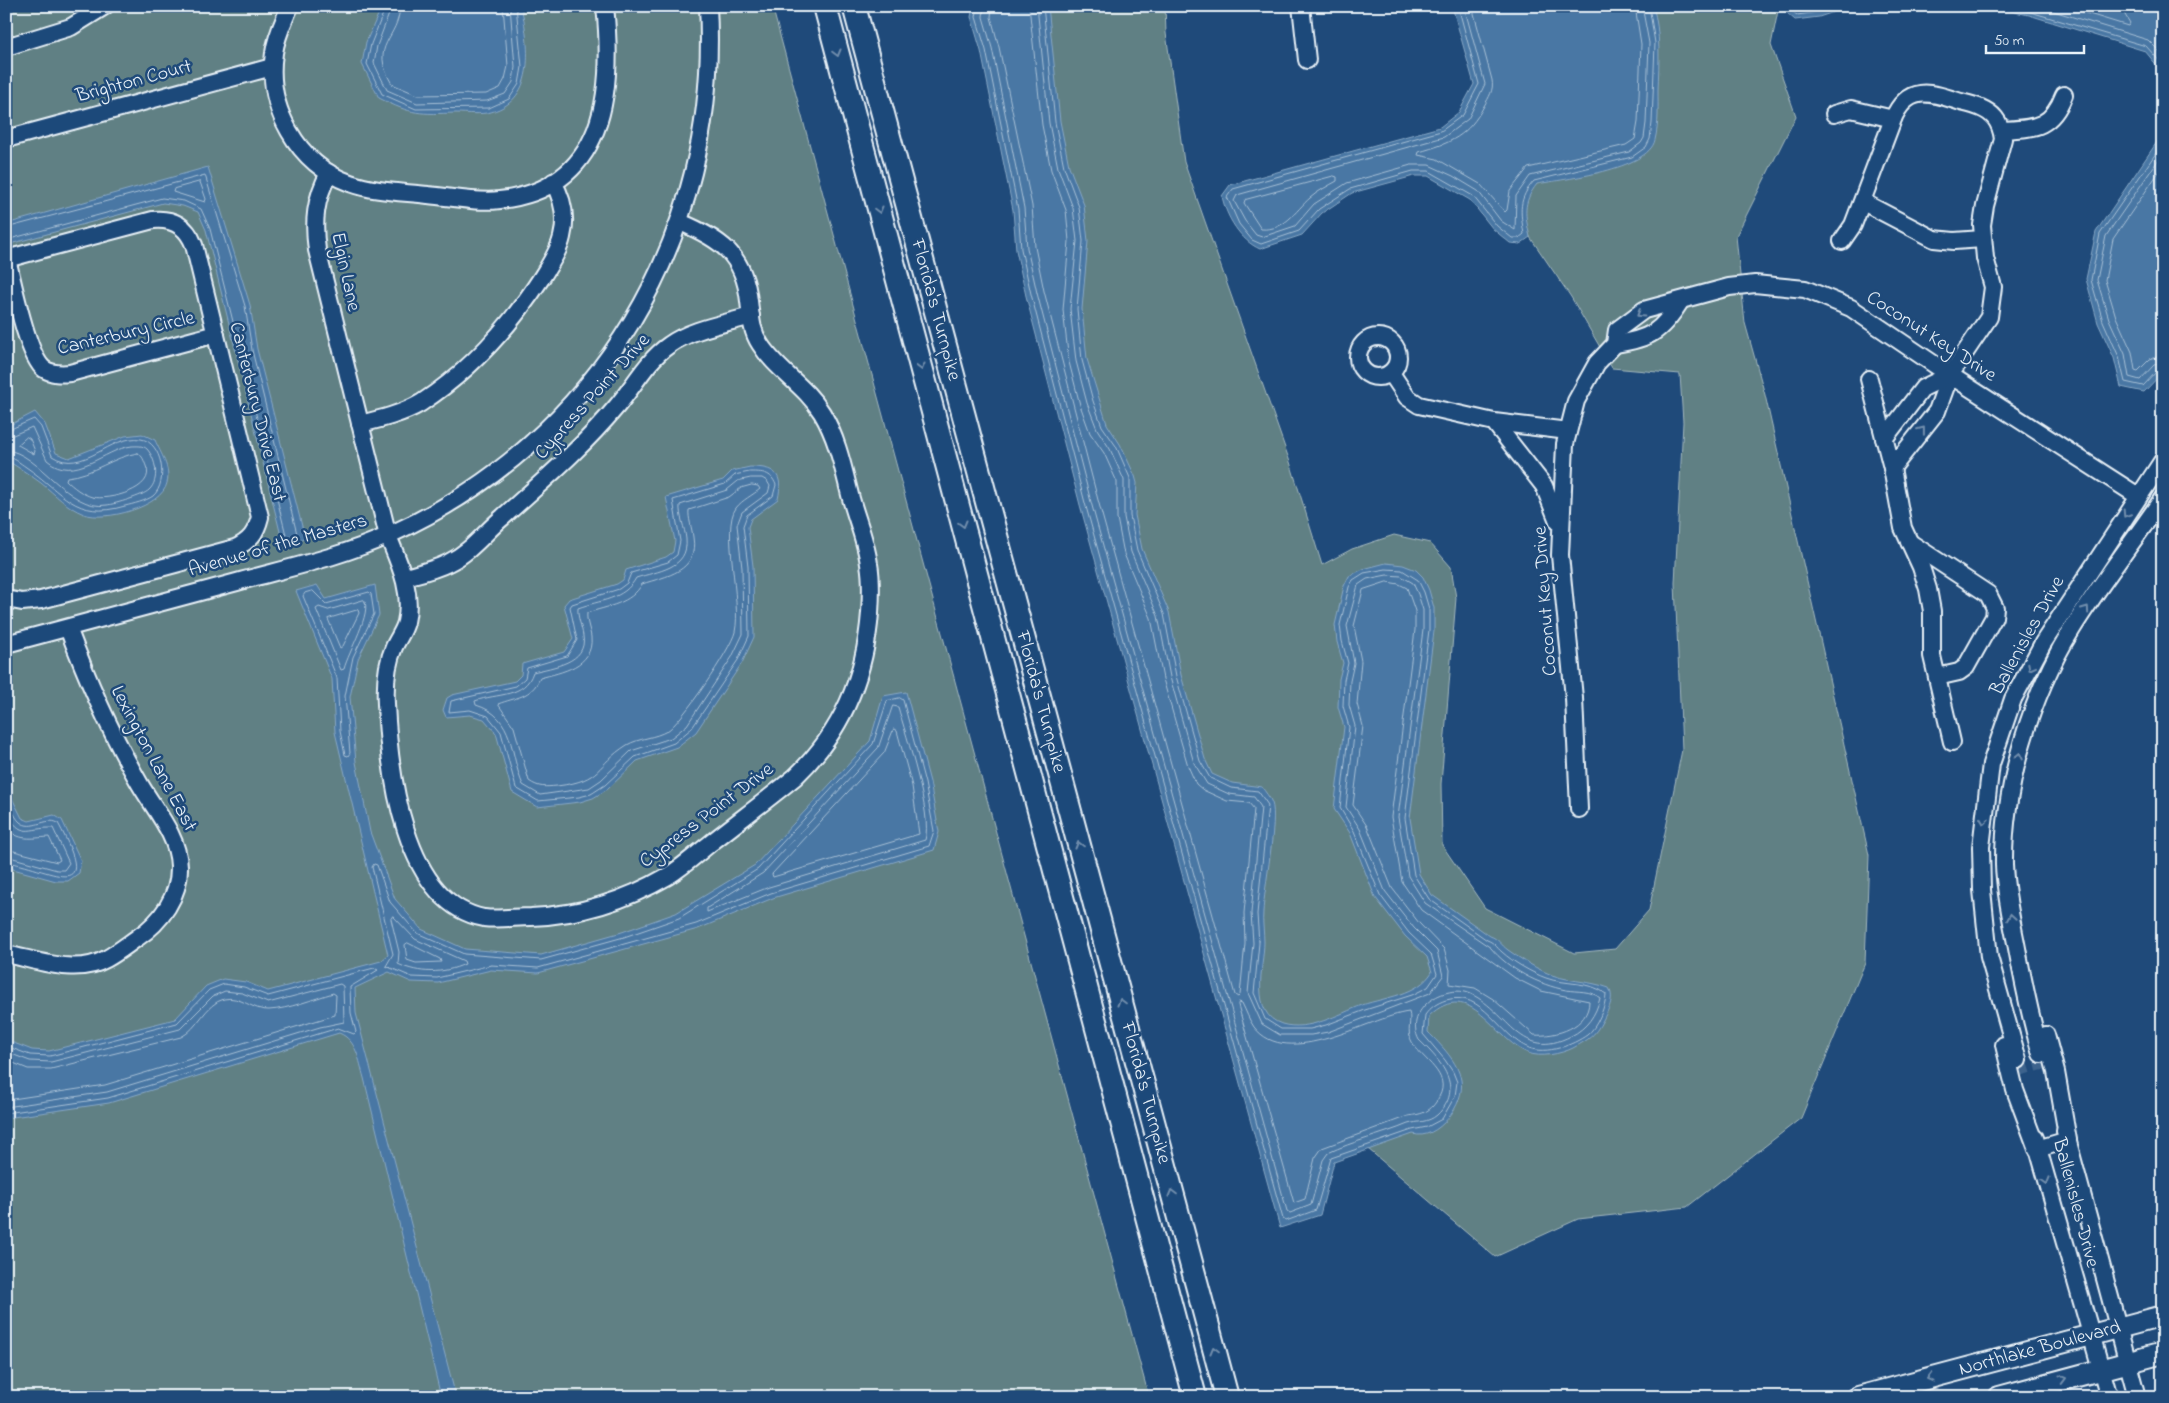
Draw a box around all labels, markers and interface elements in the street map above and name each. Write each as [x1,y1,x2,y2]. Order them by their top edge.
scale bar [1986,22,2084,54]
text: 50 m [1994,30,2025,52]
one-way arrow [832,49,842,57]
street label: Brighton Court [72,53,196,113]
one-way arrow [874,206,884,214]
street label: Elgin Lane [322,230,368,314]
street label: Florida's Turnpike [902,235,968,384]
street label: Coconut Key Drive [1860,284,2002,390]
street label: Canterbury Circle [55,304,197,364]
one-way arrow [1636,307,1645,317]
street label: Canterbury Drive East [221,319,293,505]
street label: Cypress Point Drive [528,327,658,467]
one-way arrow [915,363,926,372]
one-way arrow [1916,427,1924,436]
street label: Avenue of the Masters [185,507,371,585]
one-way arrow [2122,509,2132,518]
one-way arrow [957,520,968,529]
street label: Coconut Key Drive [1526,525,1566,677]
street label: Ballenisles Drive [1983,571,2073,702]
one-way arrow [2080,605,2089,615]
street label: Florida's Turnpike [1007,627,1073,776]
one-way arrow [2027,662,2037,671]
street label: Lexington Lane East [101,681,204,838]
one-way arrow [2013,752,2024,760]
street label: Cypress Point Drive [634,756,780,876]
one-way arrow [1979,818,1990,826]
one-way arrow [1074,841,1085,849]
one-way arrow [2006,912,2016,921]
one-way arrow [1116,998,1127,1006]
street label: Florida's Turnpike [1112,1018,1178,1167]
street label: Ballenisles Drive [2044,1134,2106,1271]
one-way arrow [2041,1176,2051,1184]
one-way arrow [1167,1188,1178,1197]
street label: Northlake Boulevard [1956,1313,2124,1385]
one-way arrow [1210,1346,1220,1354]
one-way arrow [1925,1372,1934,1383]
one-way arrow [2059,1375,2067,1385]

